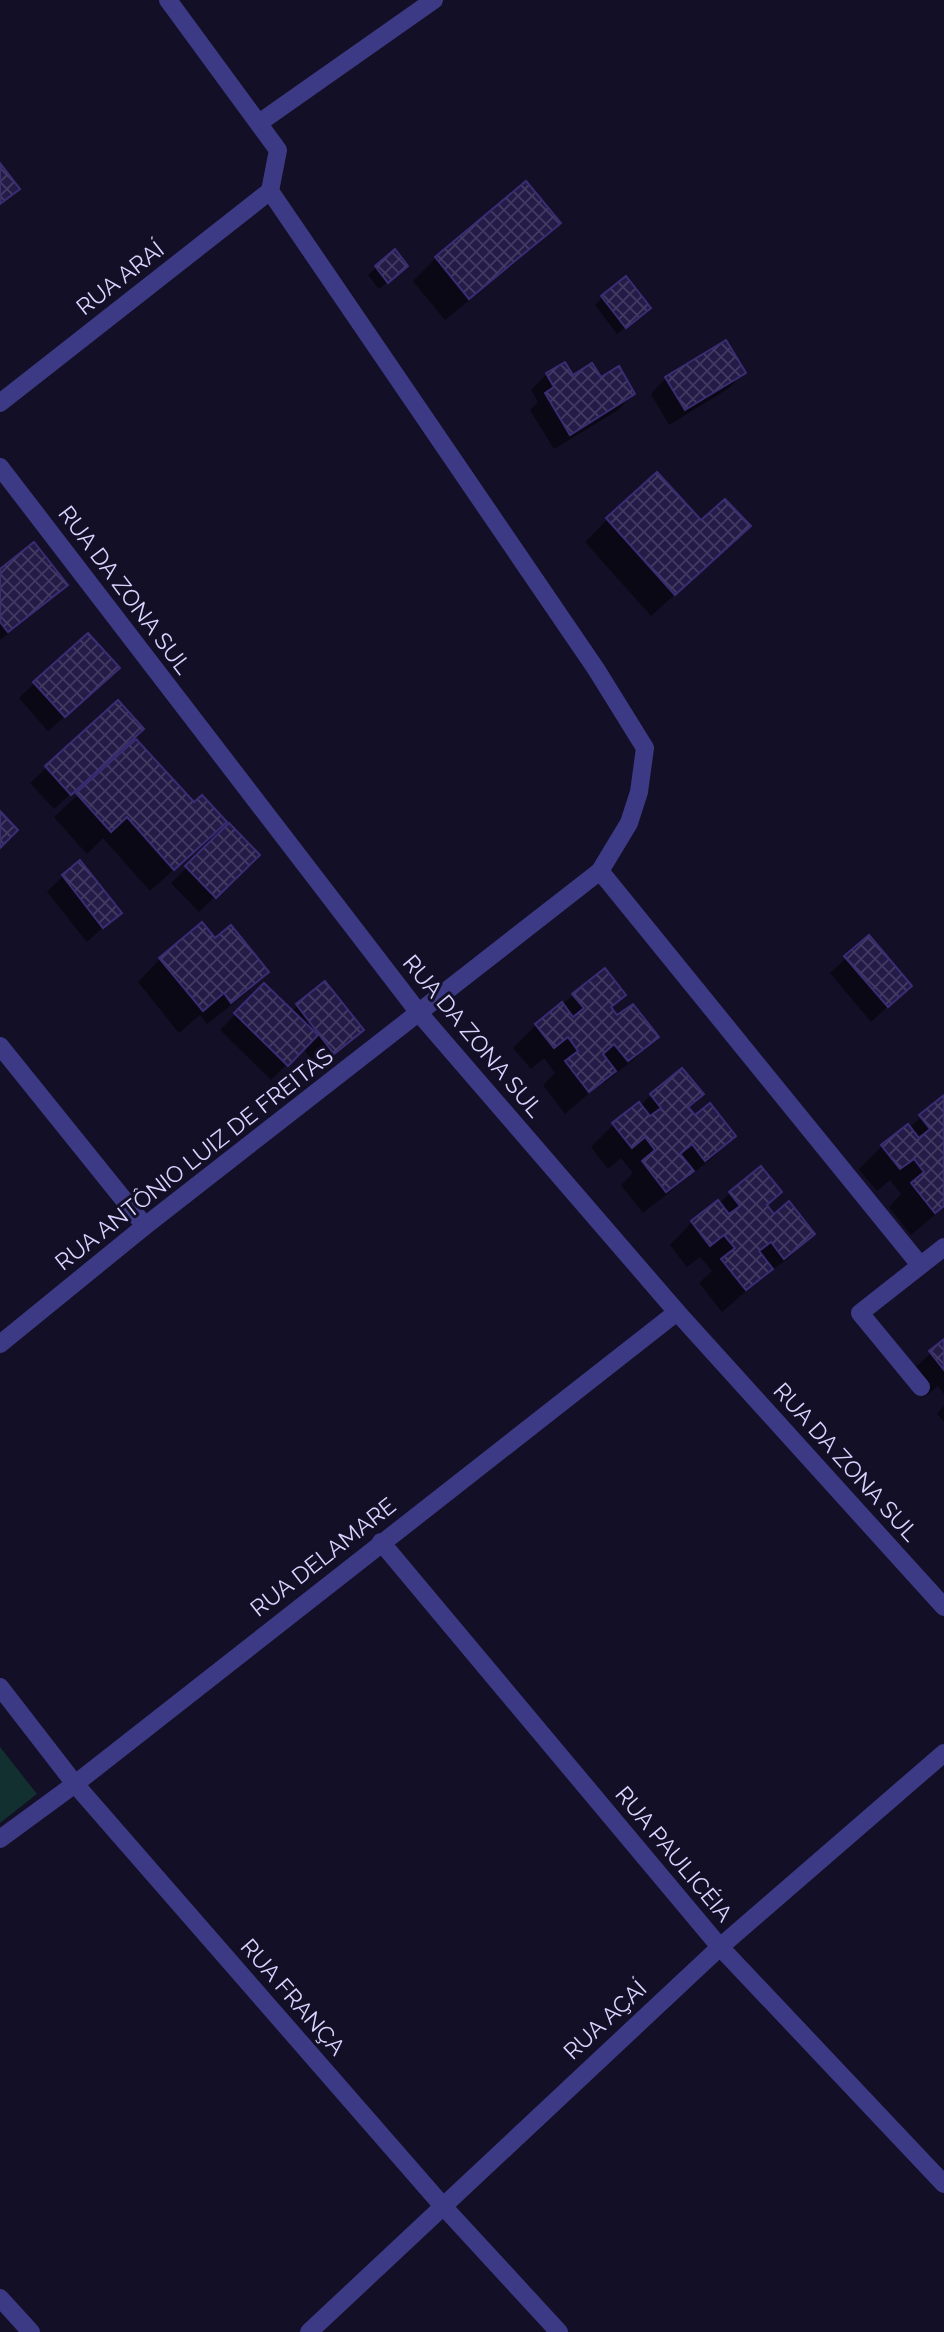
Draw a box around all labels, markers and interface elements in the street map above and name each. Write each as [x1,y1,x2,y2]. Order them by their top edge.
street label: RUA ARAÍ [71,235,169,320]
street label: RUA DA ZONA SUL [53,500,198,680]
street label: RUA DA ZONA SUL [398,949,550,1123]
street label: RUA ANTÔNIO LUIZ DE FREITAS [50,1042,338,1275]
street label: RUA DA ZONA SUL [768,1377,925,1547]
street label: RUA DELAMARE [245,1492,401,1622]
street label: RUA PAULICÉIA [610,1781,739,1927]
street label: RUA FRANÇA [236,1933,352,2061]
street label: RUA AÇAÍ [558,1974,652,2065]

